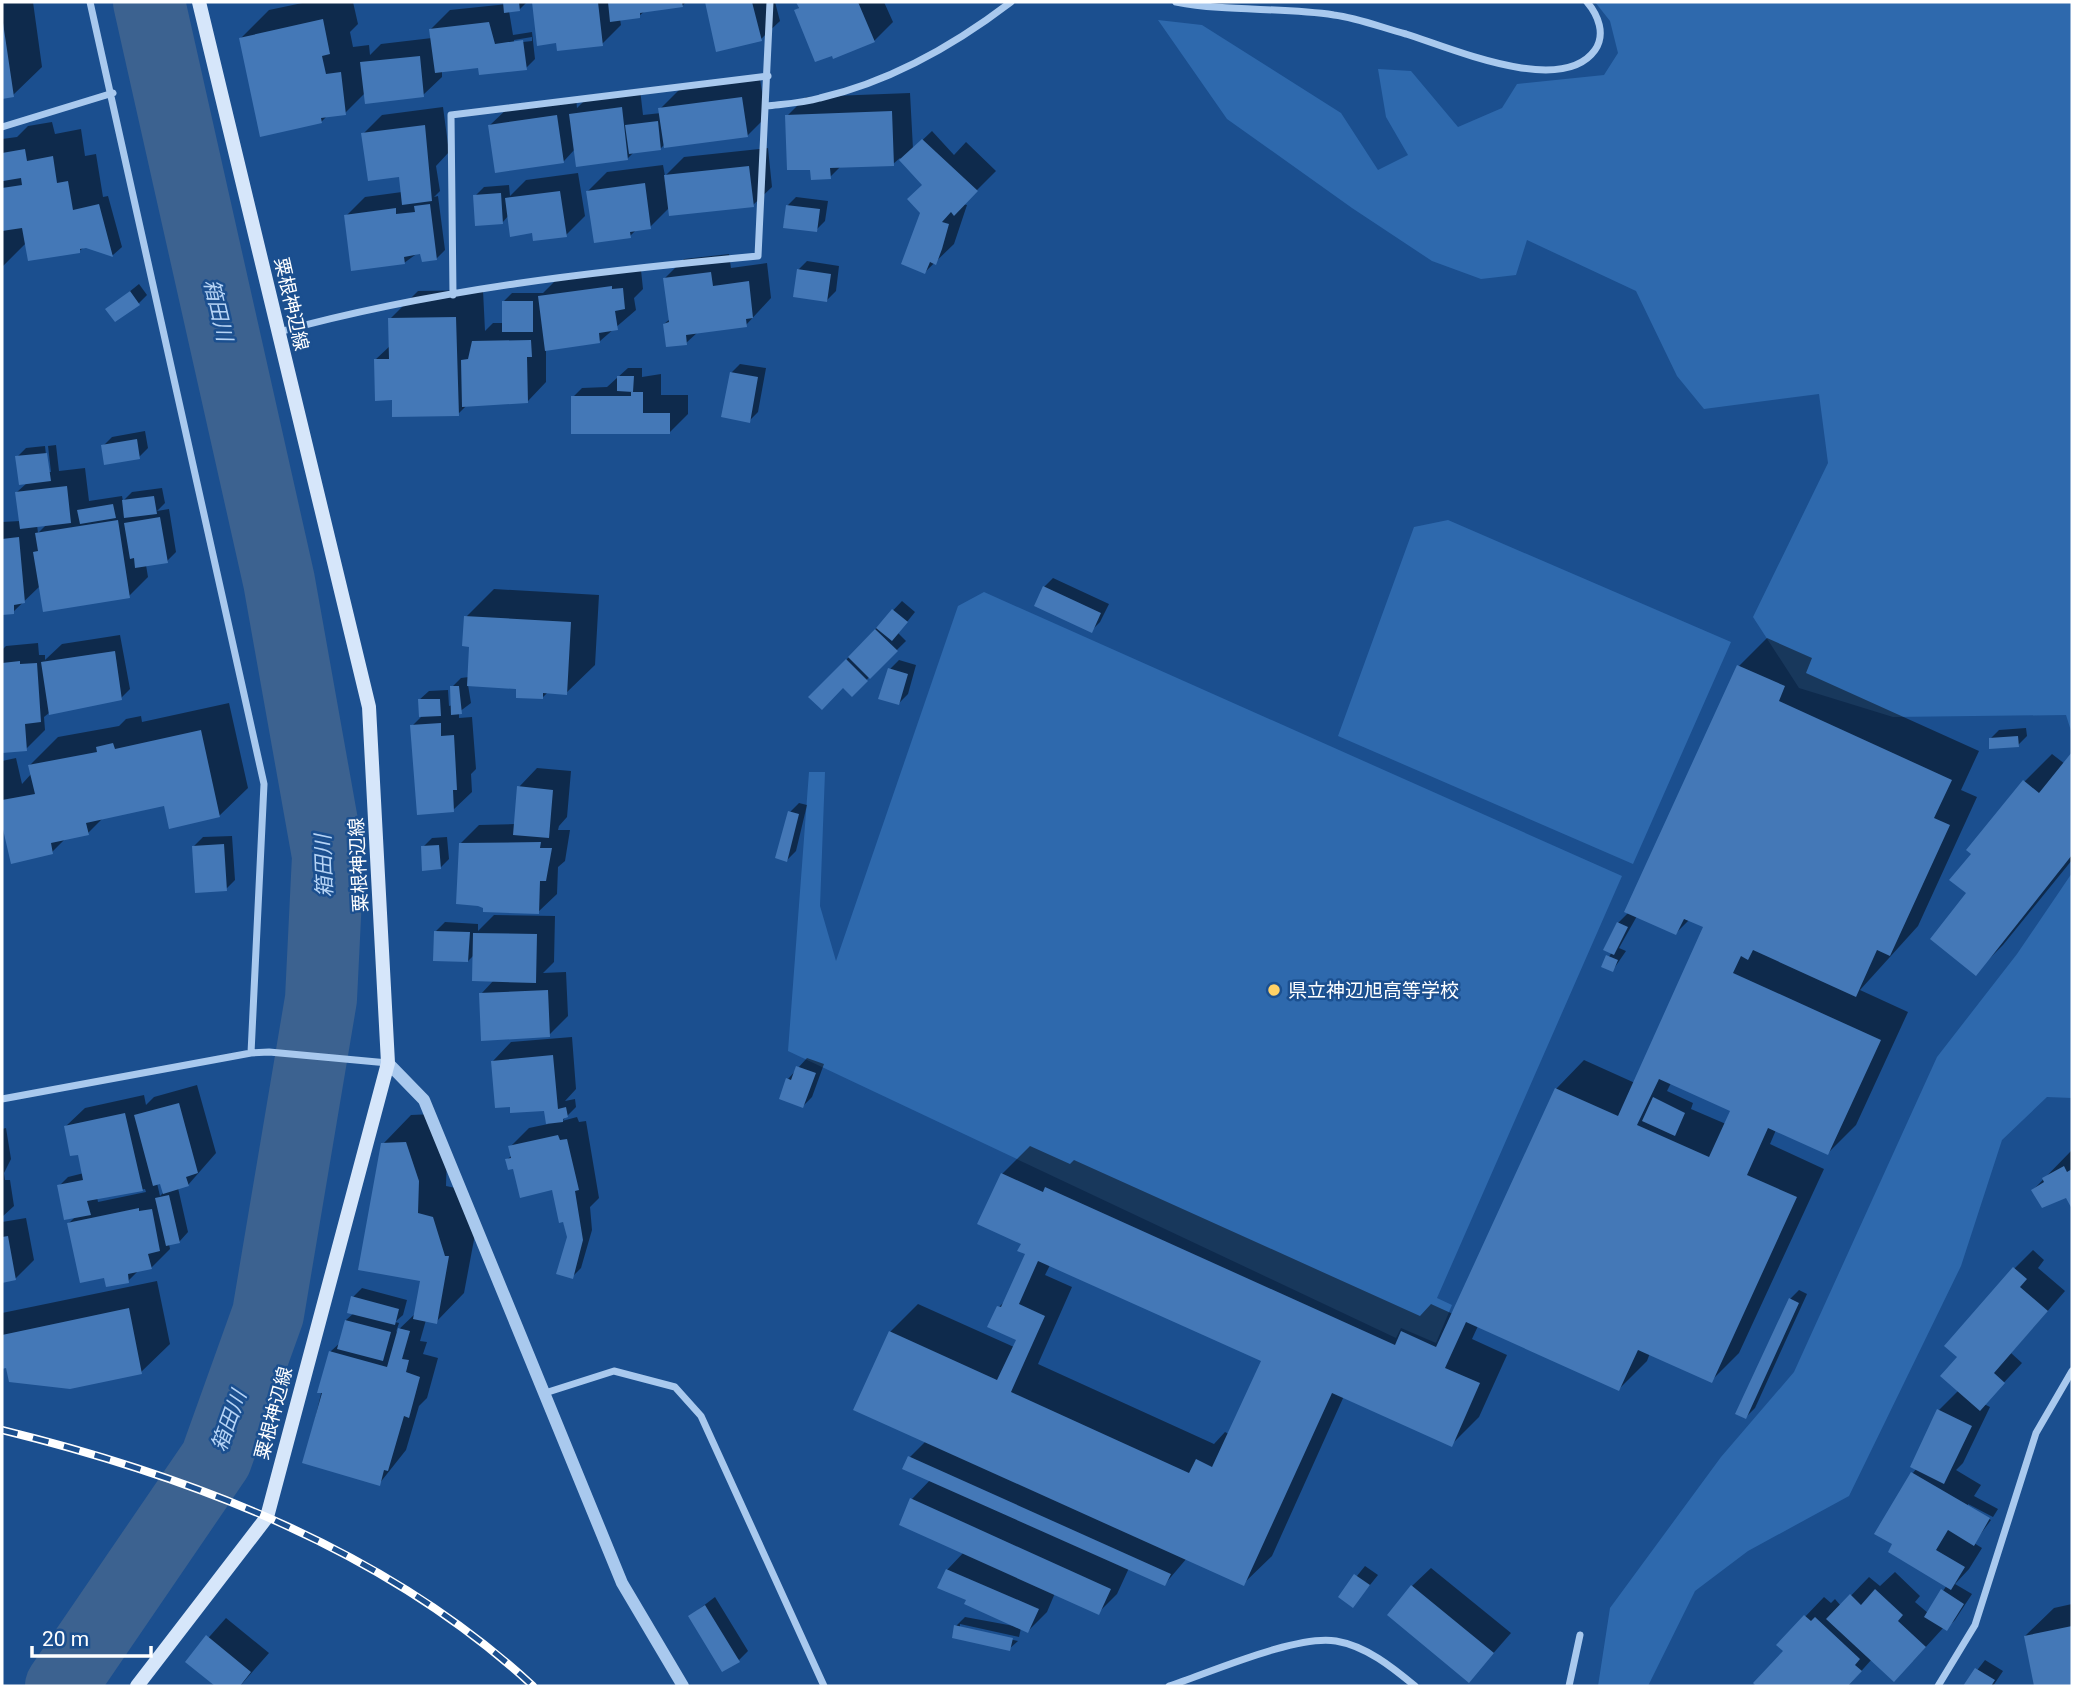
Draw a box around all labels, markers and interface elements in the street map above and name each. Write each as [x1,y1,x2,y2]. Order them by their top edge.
street label: 粟根神辺線 [270,255,313,353]
water label: 箱田川 [199,277,237,345]
street label: 粟根神辺線 [345,817,372,913]
water label: 箱田川 [311,832,337,898]
place label: 県立神辺旭高等学校 [1288,979,1459,1002]
marker: 県立神辺旭高等学校 [1266,982,1282,998]
street label: 粟根神辺線 [250,1364,297,1462]
water label: 箱田川 [207,1385,252,1455]
scale bar [32,1614,150,1658]
text: 20 m [42,1627,89,1651]

